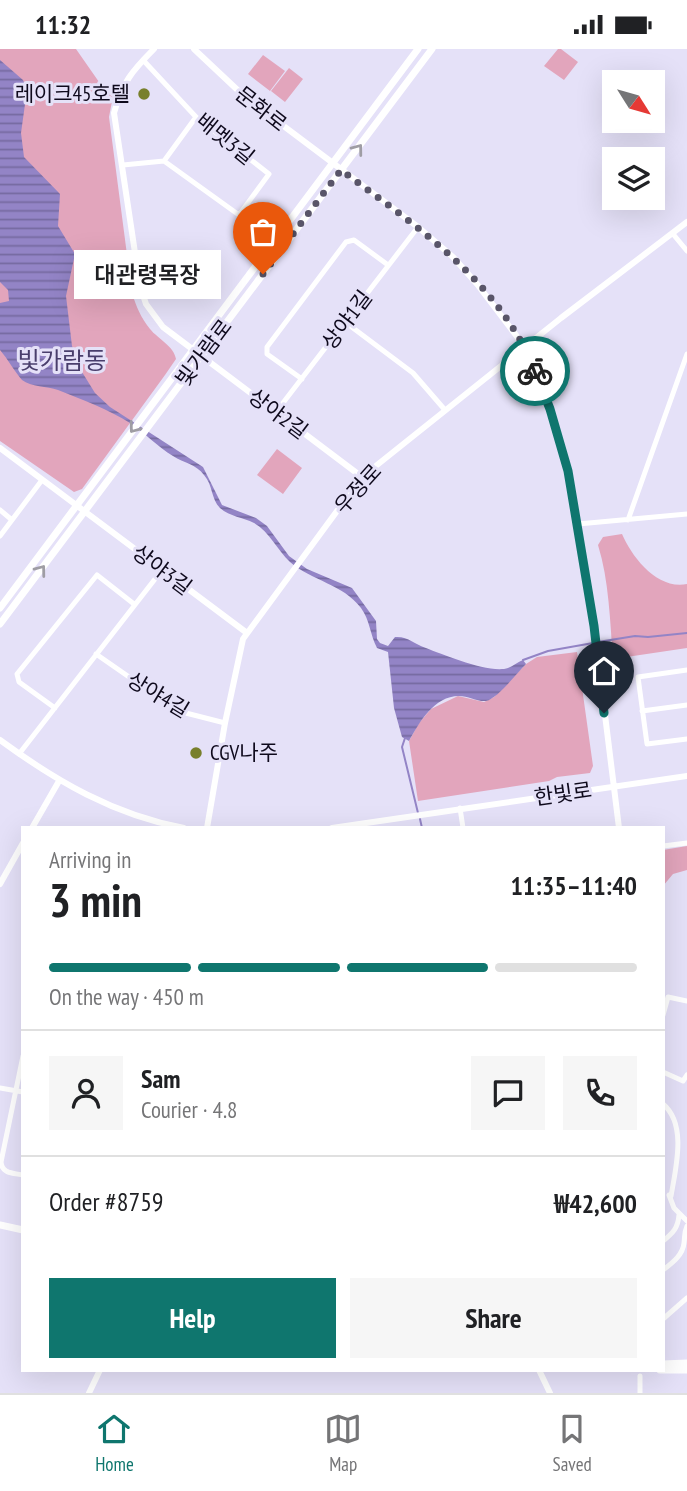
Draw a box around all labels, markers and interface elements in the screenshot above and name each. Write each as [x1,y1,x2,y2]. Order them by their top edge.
text: 11:32 [35,8,91,41]
north arrow [602,70,665,133]
map controls [602,70,665,210]
place label: 레이크45호텔 [15,80,130,107]
street label: 문화로 [230,80,292,137]
marker: 레이크45호텔 [136,86,152,102]
street label: 배멧3길 [191,107,260,170]
one-way arrow [349,144,362,156]
button: layers [602,147,665,210]
pin [233,202,293,274]
icon: bag [244,213,282,251]
callout: 대관령목장 [74,250,221,299]
text: 대관령목장 [95,260,200,289]
street label: 상야1길 [316,285,378,355]
street label: 빛가람로 [170,314,238,392]
courier [500,336,570,406]
district label: 빛가람동 [18,345,106,376]
icon: bike [516,352,554,390]
street label: 상야2길 [243,383,313,445]
one-way arrow [130,420,142,433]
street label: 우정로 [328,458,387,519]
street label: 상야3길 [127,539,197,601]
one-way arrow [33,565,45,578]
pin [574,641,634,713]
icon: home [585,652,623,690]
street label: 상야4길 [122,666,194,724]
place label: CGV나주 [210,739,278,766]
marker: CGV나주 [188,745,204,761]
street label: 한빛로 [532,776,594,811]
text: Arriving in [49,845,131,874]
text: 11:35–11:40 [510,869,637,902]
text: 3 min [49,870,142,930]
text: On the way · 450 m [49,982,204,1011]
button: person [49,1056,123,1130]
button: chat [471,1056,545,1130]
button: phone [563,1056,637,1130]
text: Sam [141,1062,180,1095]
text: Courier · 4.8 [141,1095,237,1124]
text: Order #8759 [49,1185,164,1218]
text: ₩42,600 [554,1187,637,1220]
button: Help [49,1278,336,1358]
button: Share [350,1278,637,1358]
tab: Home [95,1410,134,1476]
tab: Map [324,1410,362,1476]
tab: Saved [553,1410,592,1476]

